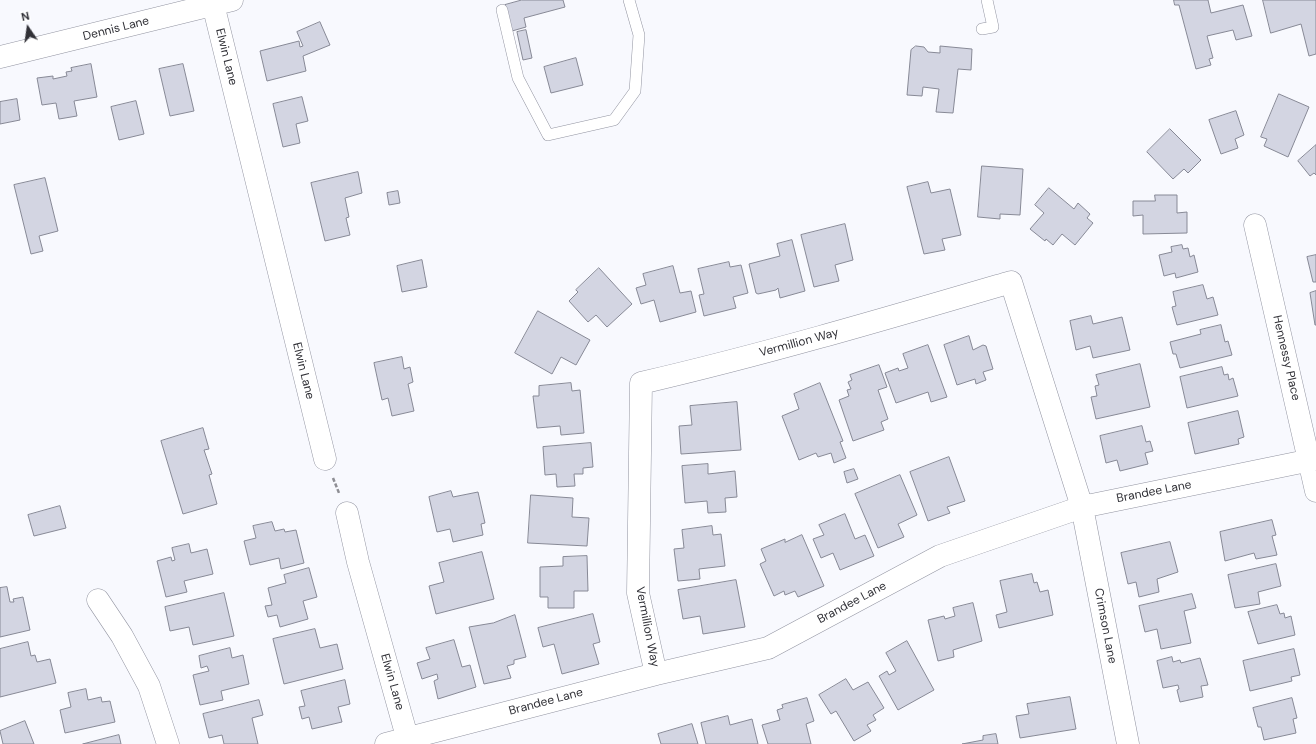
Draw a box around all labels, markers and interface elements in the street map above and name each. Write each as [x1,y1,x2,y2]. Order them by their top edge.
north arrow [8,8,48,48]
text: N [20,9,31,24]
street label: Dennis Lane [82,14,150,44]
street label: Elwin Lane [212,27,240,87]
street label: Hennessy Place [1269,314,1303,402]
street label: Vermillion Way [758,325,840,361]
street label: Elwin Lane [289,341,317,401]
street label: Brandee Lane [1115,478,1193,506]
street label: Brandee Lane [815,579,889,627]
street label: Vermillion Way [632,586,662,668]
street label: Crimson Lane [1091,587,1119,665]
street label: Elwin Lane [377,652,407,712]
street label: Brandee Lane [507,685,585,719]

